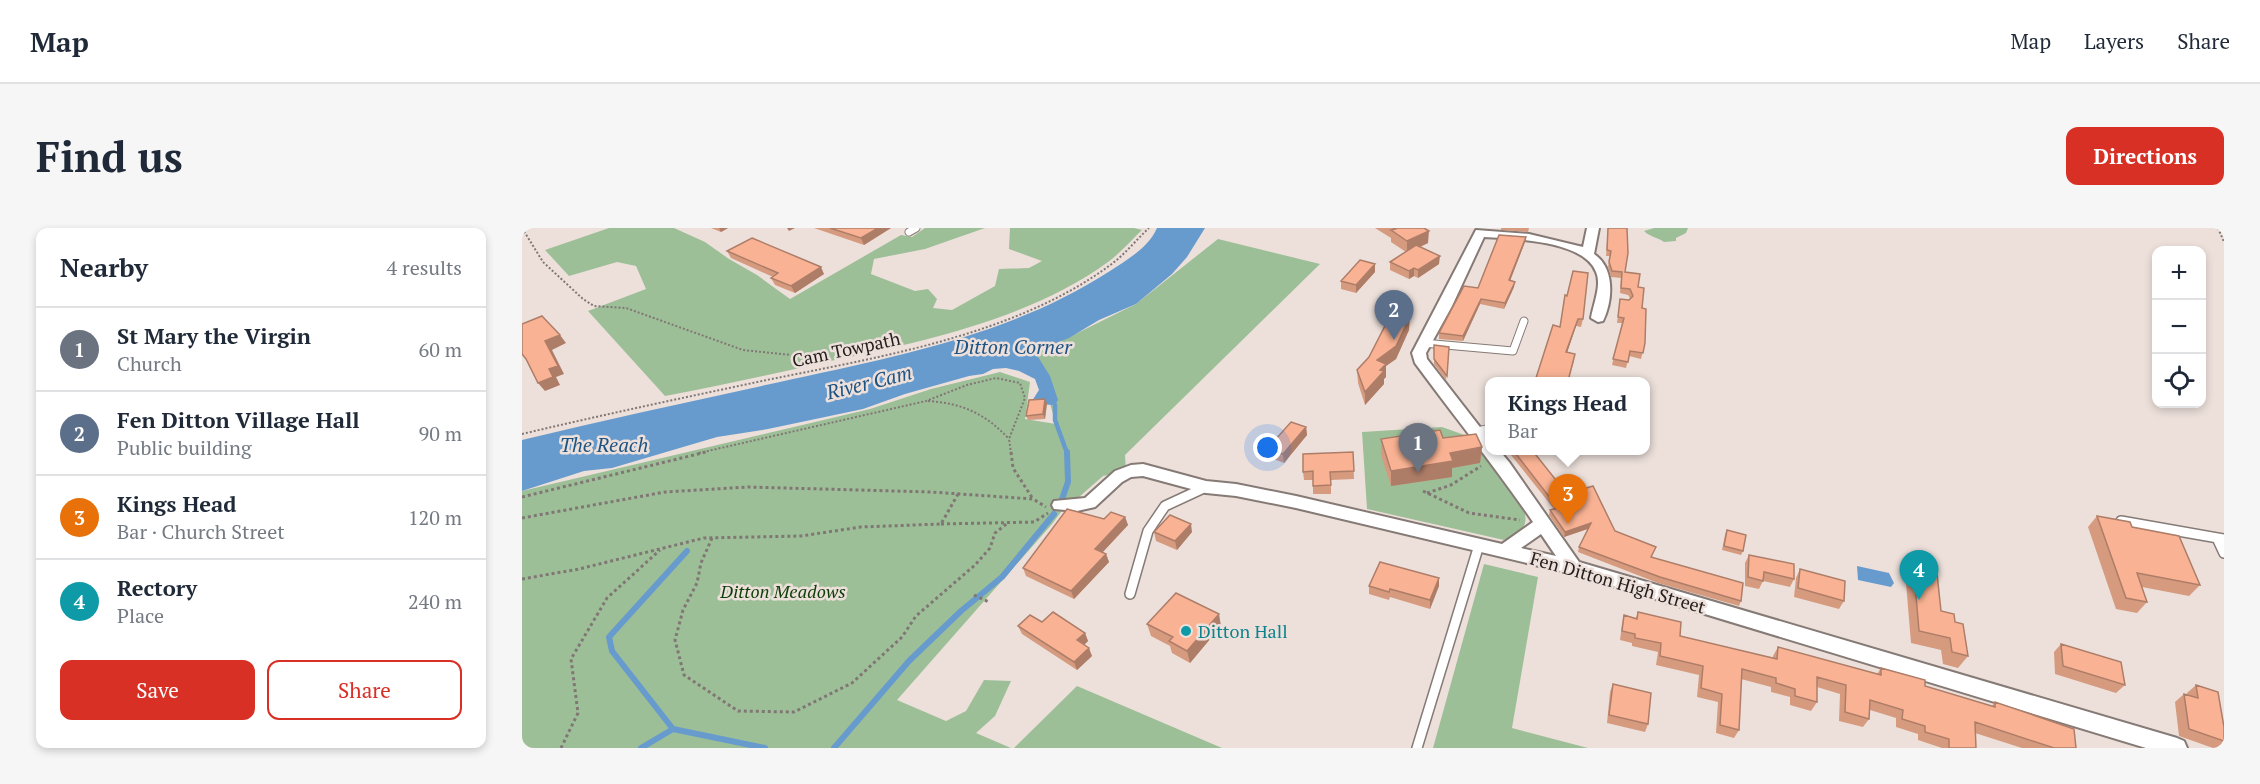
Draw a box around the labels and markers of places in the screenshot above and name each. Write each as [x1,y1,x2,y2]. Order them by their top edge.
pin: 2 [1374,291,1414,340]
pin: 1 [1398,424,1438,473]
pin: 3 [1548,474,1588,524]
pin: 4 [1900,550,1938,600]
place label: Ditton Hall [1198,619,1288,643]
marker: Ditton Hall [1179,624,1193,638]

